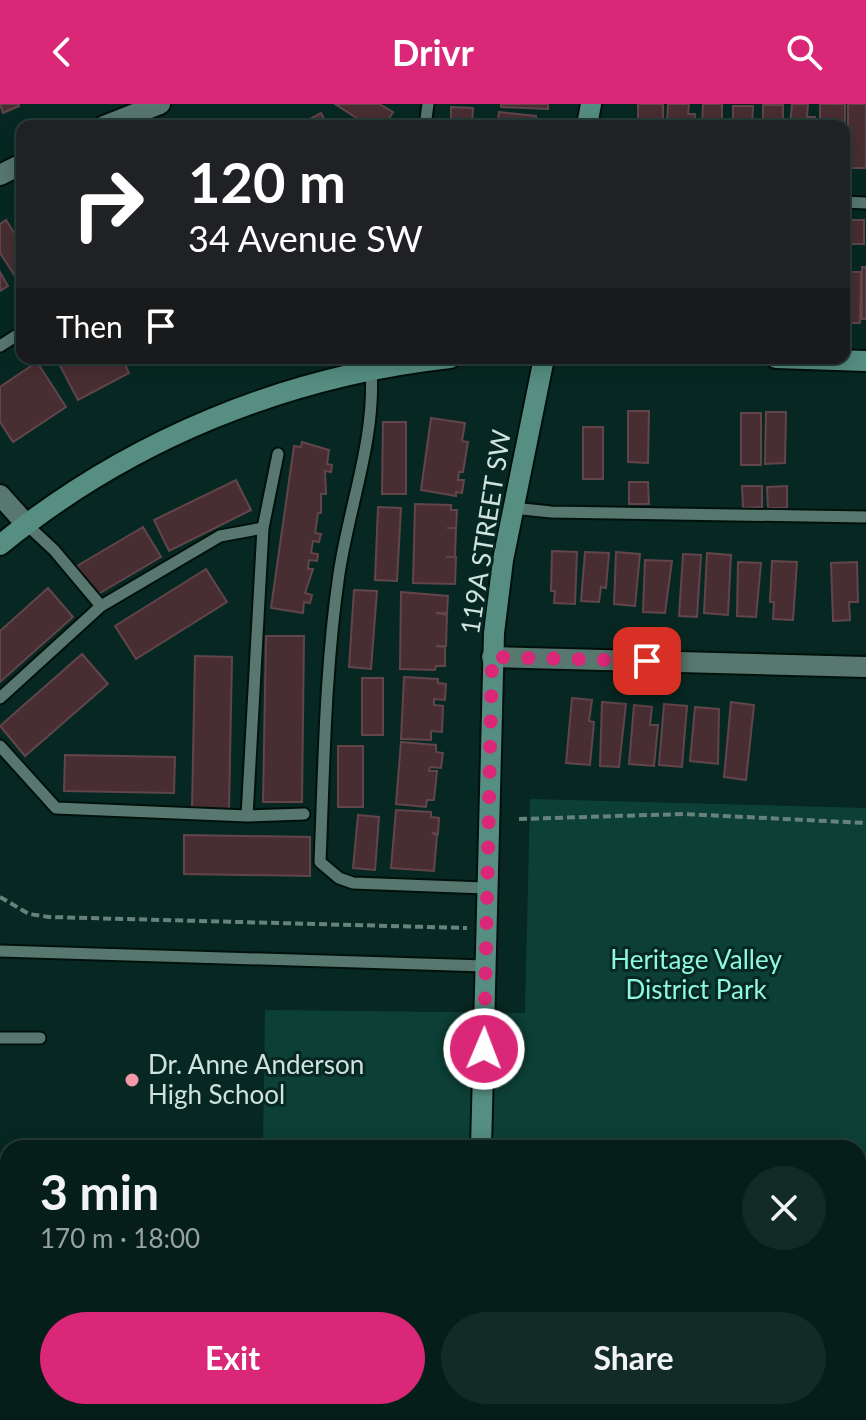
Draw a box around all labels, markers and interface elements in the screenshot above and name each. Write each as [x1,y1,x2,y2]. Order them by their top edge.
icon: back [40,30,84,74]
text: Drivr [392,30,474,74]
icon: search [782,30,826,74]
text: 120 m [188,148,346,215]
icon: right [56,152,160,256]
text: 34 Avenue SW [188,216,423,260]
icon: arrive [139,304,183,348]
text: Then [56,308,123,344]
street label: 119A STREET SW [453,427,517,636]
pin [613,627,681,695]
icon: arrive [625,639,669,683]
park label: Heritage Valley District Park [610,943,782,1005]
position arrow [442,1007,526,1091]
place label: Dr. Anne Anderson High School [148,1048,364,1110]
marker: Dr. Anne Anderson High School [123,1071,141,1089]
text: 3 min [40,1163,159,1220]
button: close [742,1166,826,1250]
text: 170 m · 18:00 [40,1222,200,1254]
button: Exit [40,1312,425,1404]
button: Share [441,1312,826,1404]

